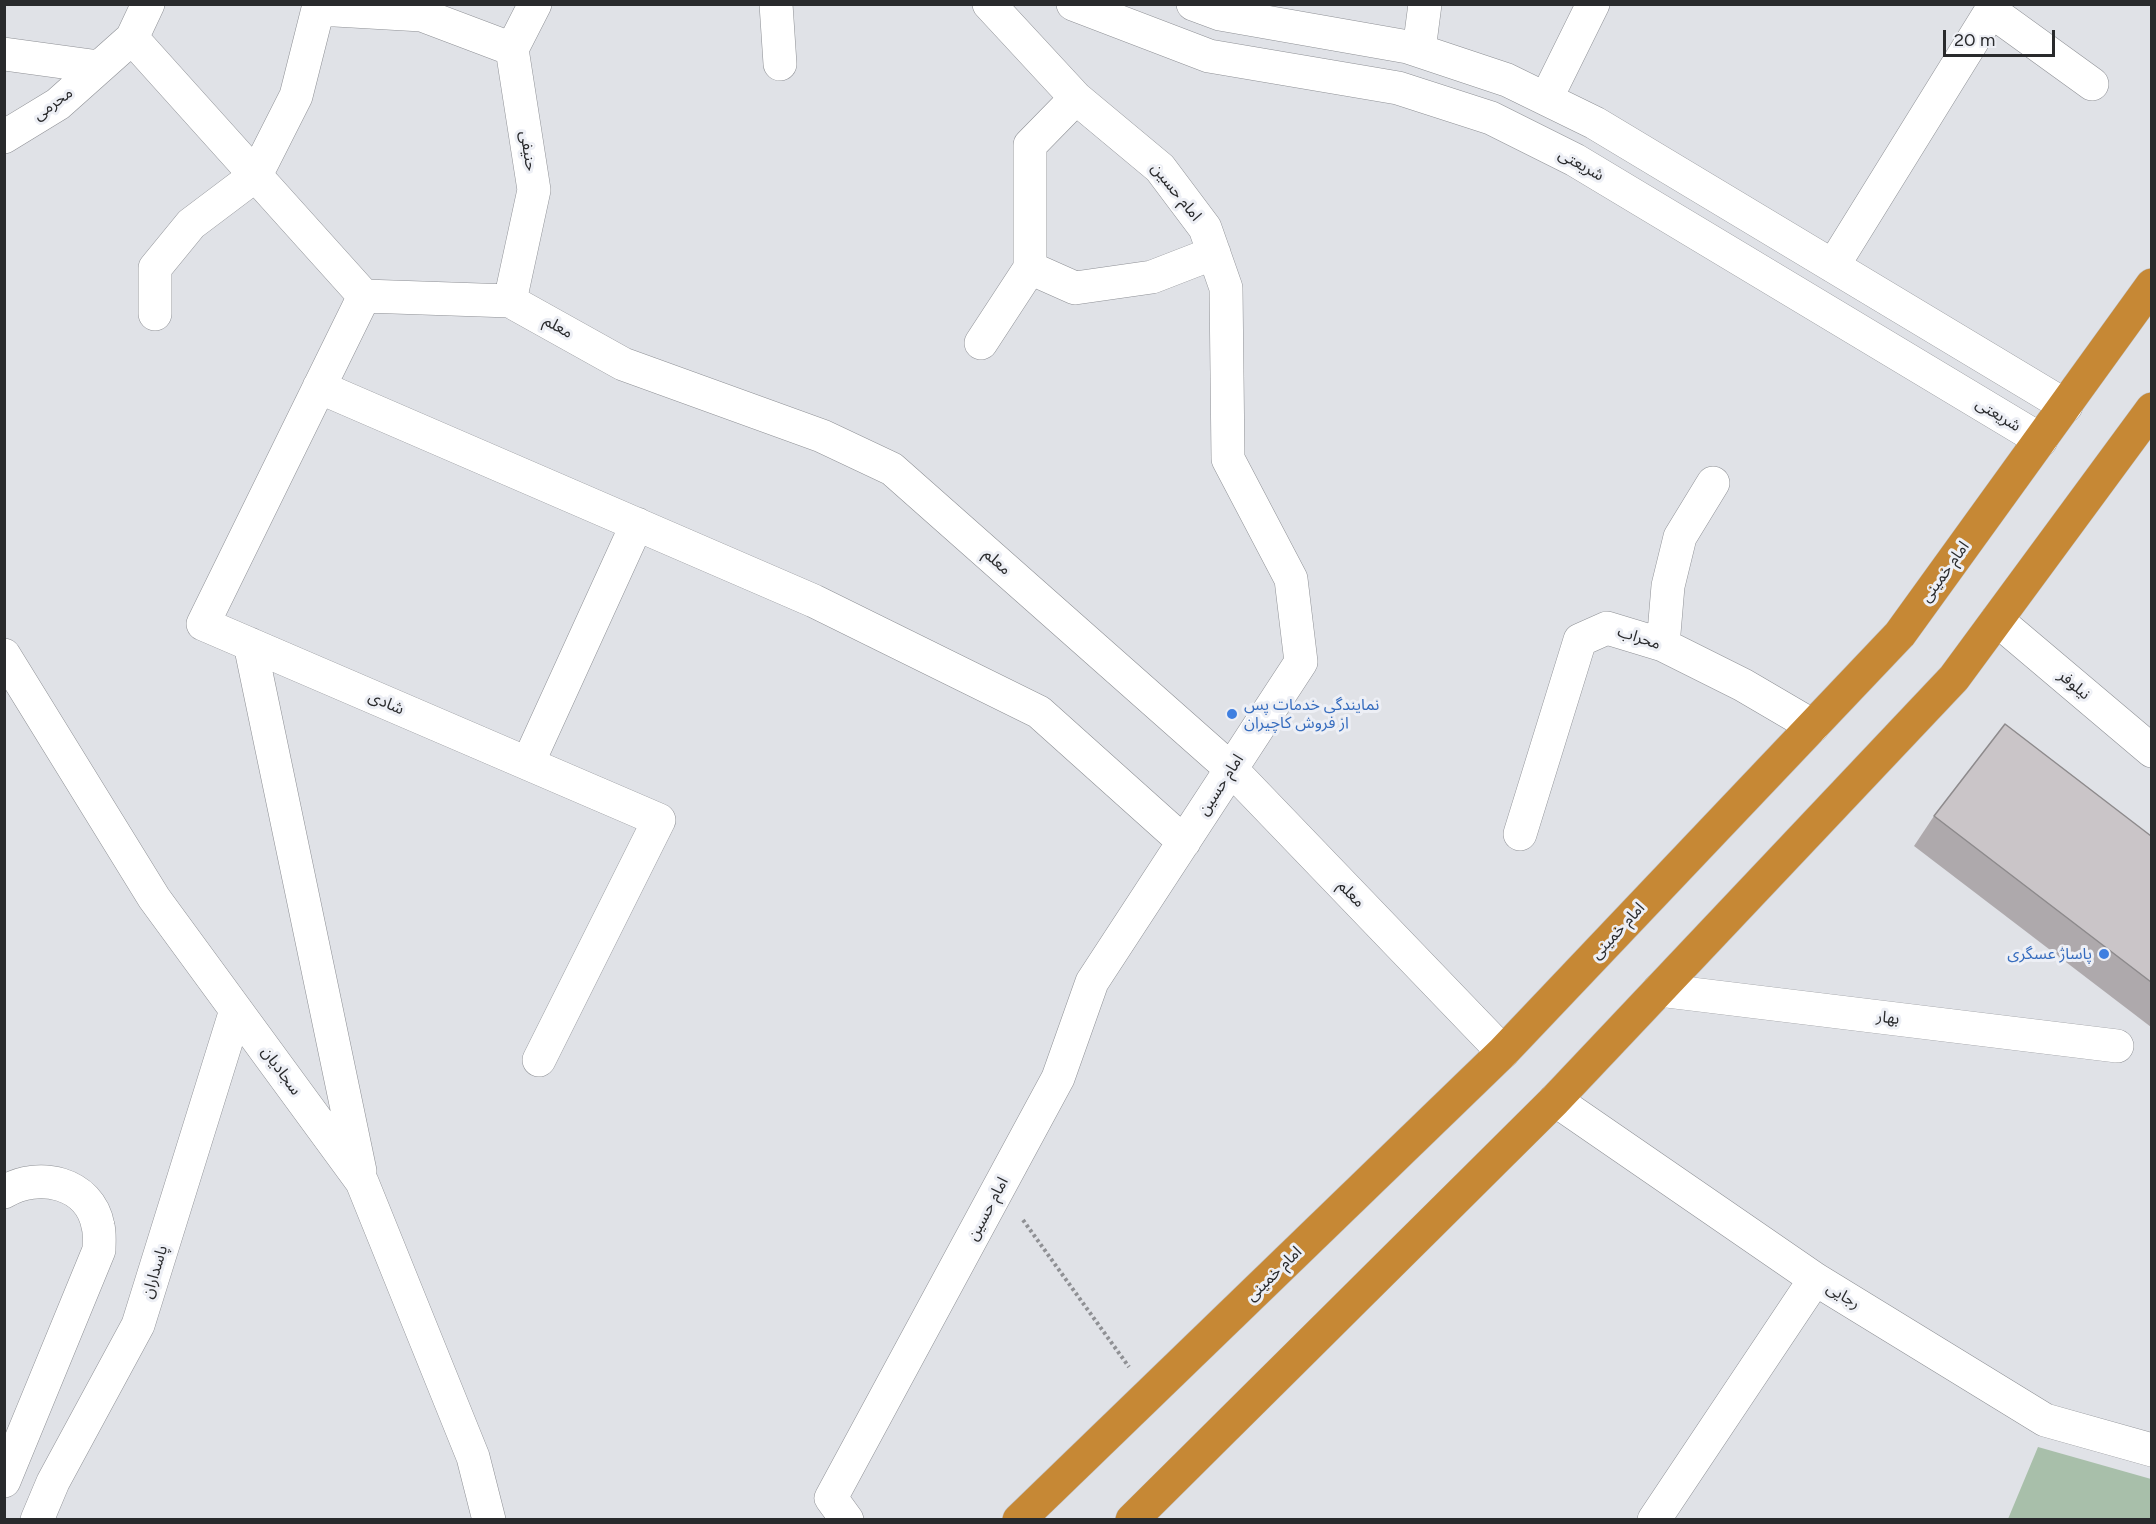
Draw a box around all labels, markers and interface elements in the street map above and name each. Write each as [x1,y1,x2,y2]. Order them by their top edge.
scale bar [1946,18,2058,56]
text: 20 m [1954,29,1995,51]
street label: محرمی [29,83,77,125]
street label: حنیفی [515,129,541,173]
street label: شریعتی [1555,145,1607,185]
street label: امام حسین [1147,159,1205,225]
street label: معلم [540,311,576,343]
street label: شریعتی [1972,394,2024,436]
street label: امام خمینی [1917,538,1973,606]
street label: معلم [979,545,1015,579]
street label: محراب [1615,622,1663,654]
street label: نیلوفر [2054,666,2094,704]
street label: شادی [365,687,407,719]
place label: نمایندگی خدمات پس از فروش کاچیران [1244,695,1379,733]
marker: نمایندگی خدمات پس از فروش کاچیران [1225,707,1239,721]
street label: امام حسین [1194,751,1248,819]
street label: معلم [1333,876,1369,912]
street label: امام خمینی [1587,899,1649,963]
place label: پاساژ عسگری [2007,944,2092,964]
marker: پاساژ عسگری [2097,947,2111,961]
street label: بهار [1875,1007,1901,1029]
street label: سجادیان [257,1043,305,1099]
street label: امام حسین [963,1174,1013,1244]
street label: پاسداران [138,1243,172,1301]
street label: امام خمینی [1242,1243,1306,1305]
street label: رجایی [1823,1279,1863,1313]

